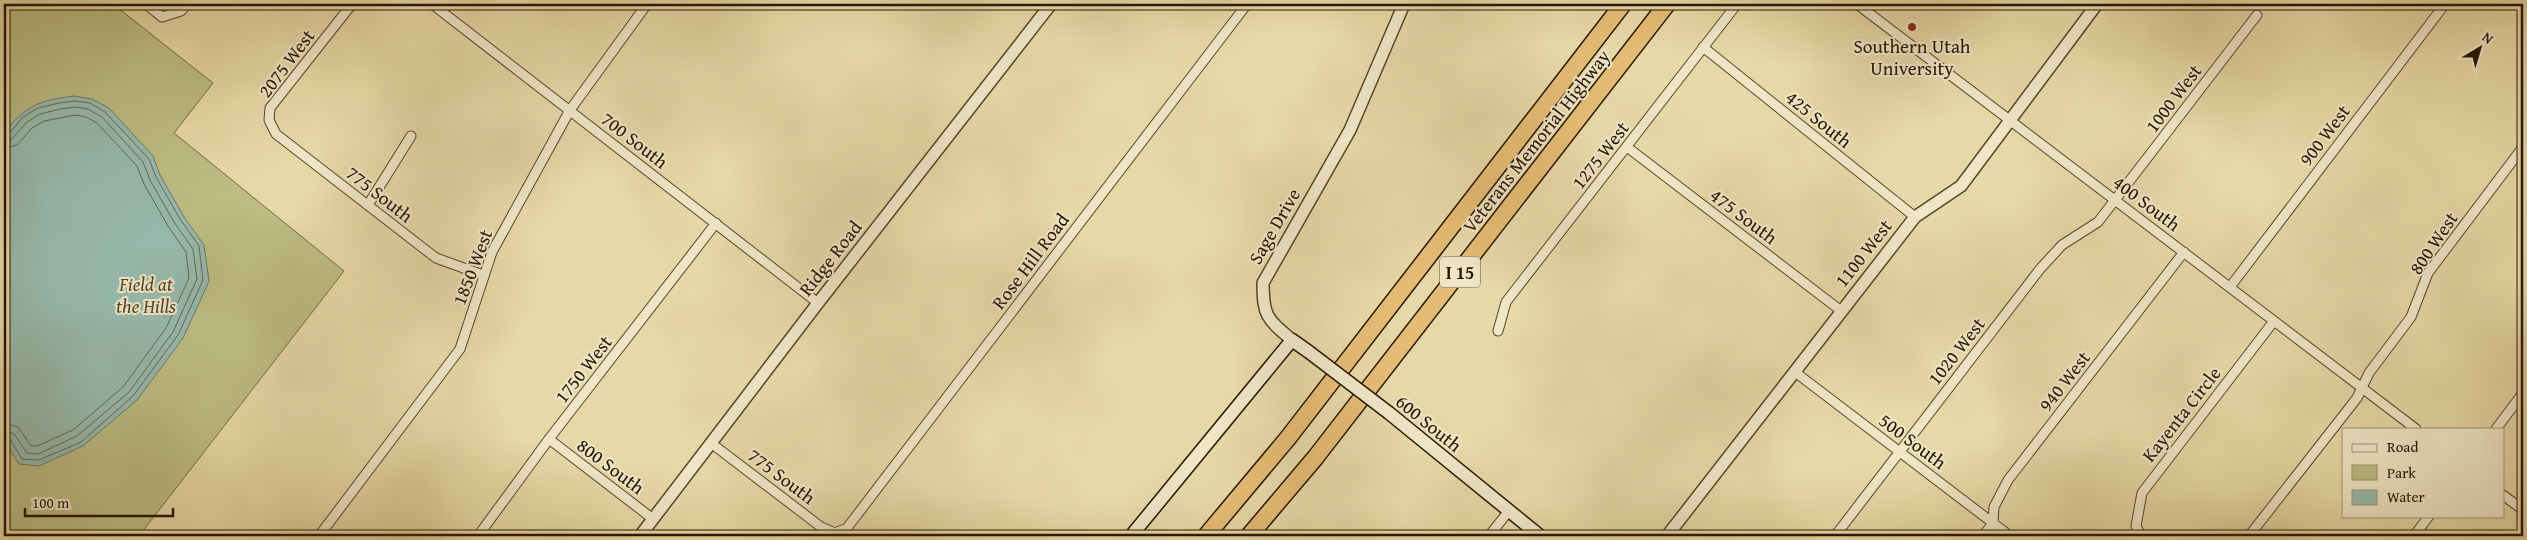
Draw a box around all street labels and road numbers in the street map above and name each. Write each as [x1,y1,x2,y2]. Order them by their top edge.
street label: 2075 West [251,23,321,103]
street label: Veterans Memorial Highway [1455,43,1617,239]
street label: 1000 West [2138,58,2208,138]
street label: 425 South [1780,83,1858,155]
street label: 900 West [2292,98,2356,171]
street label: 700 South [596,105,675,175]
street label: 1275 West [1565,115,1636,195]
street label: 775 South [341,159,420,229]
street label: 400 South [2107,168,2187,238]
street label: 475 South [1704,181,1784,251]
street label: Sage Drive [1241,183,1307,269]
street label: Rose Hill Road [985,206,1076,315]
street label: 800 West [2402,206,2464,280]
street label: 1100 West [1828,213,1899,293]
street label: Ridge Road [792,214,869,302]
street label: 1850 West [445,225,499,309]
road number: I 15 [1440,256,1480,288]
street label: 1020 West [1921,311,1992,391]
street label: 1750 West [548,329,619,409]
street label: 940 West [2031,344,2097,417]
street label: Kayenta Circle [2135,360,2227,468]
street label: 600 South [1390,387,1468,459]
street label: 500 South [1873,406,1953,476]
street label: 800 South [571,431,651,501]
street label: 775 South [742,441,822,511]

